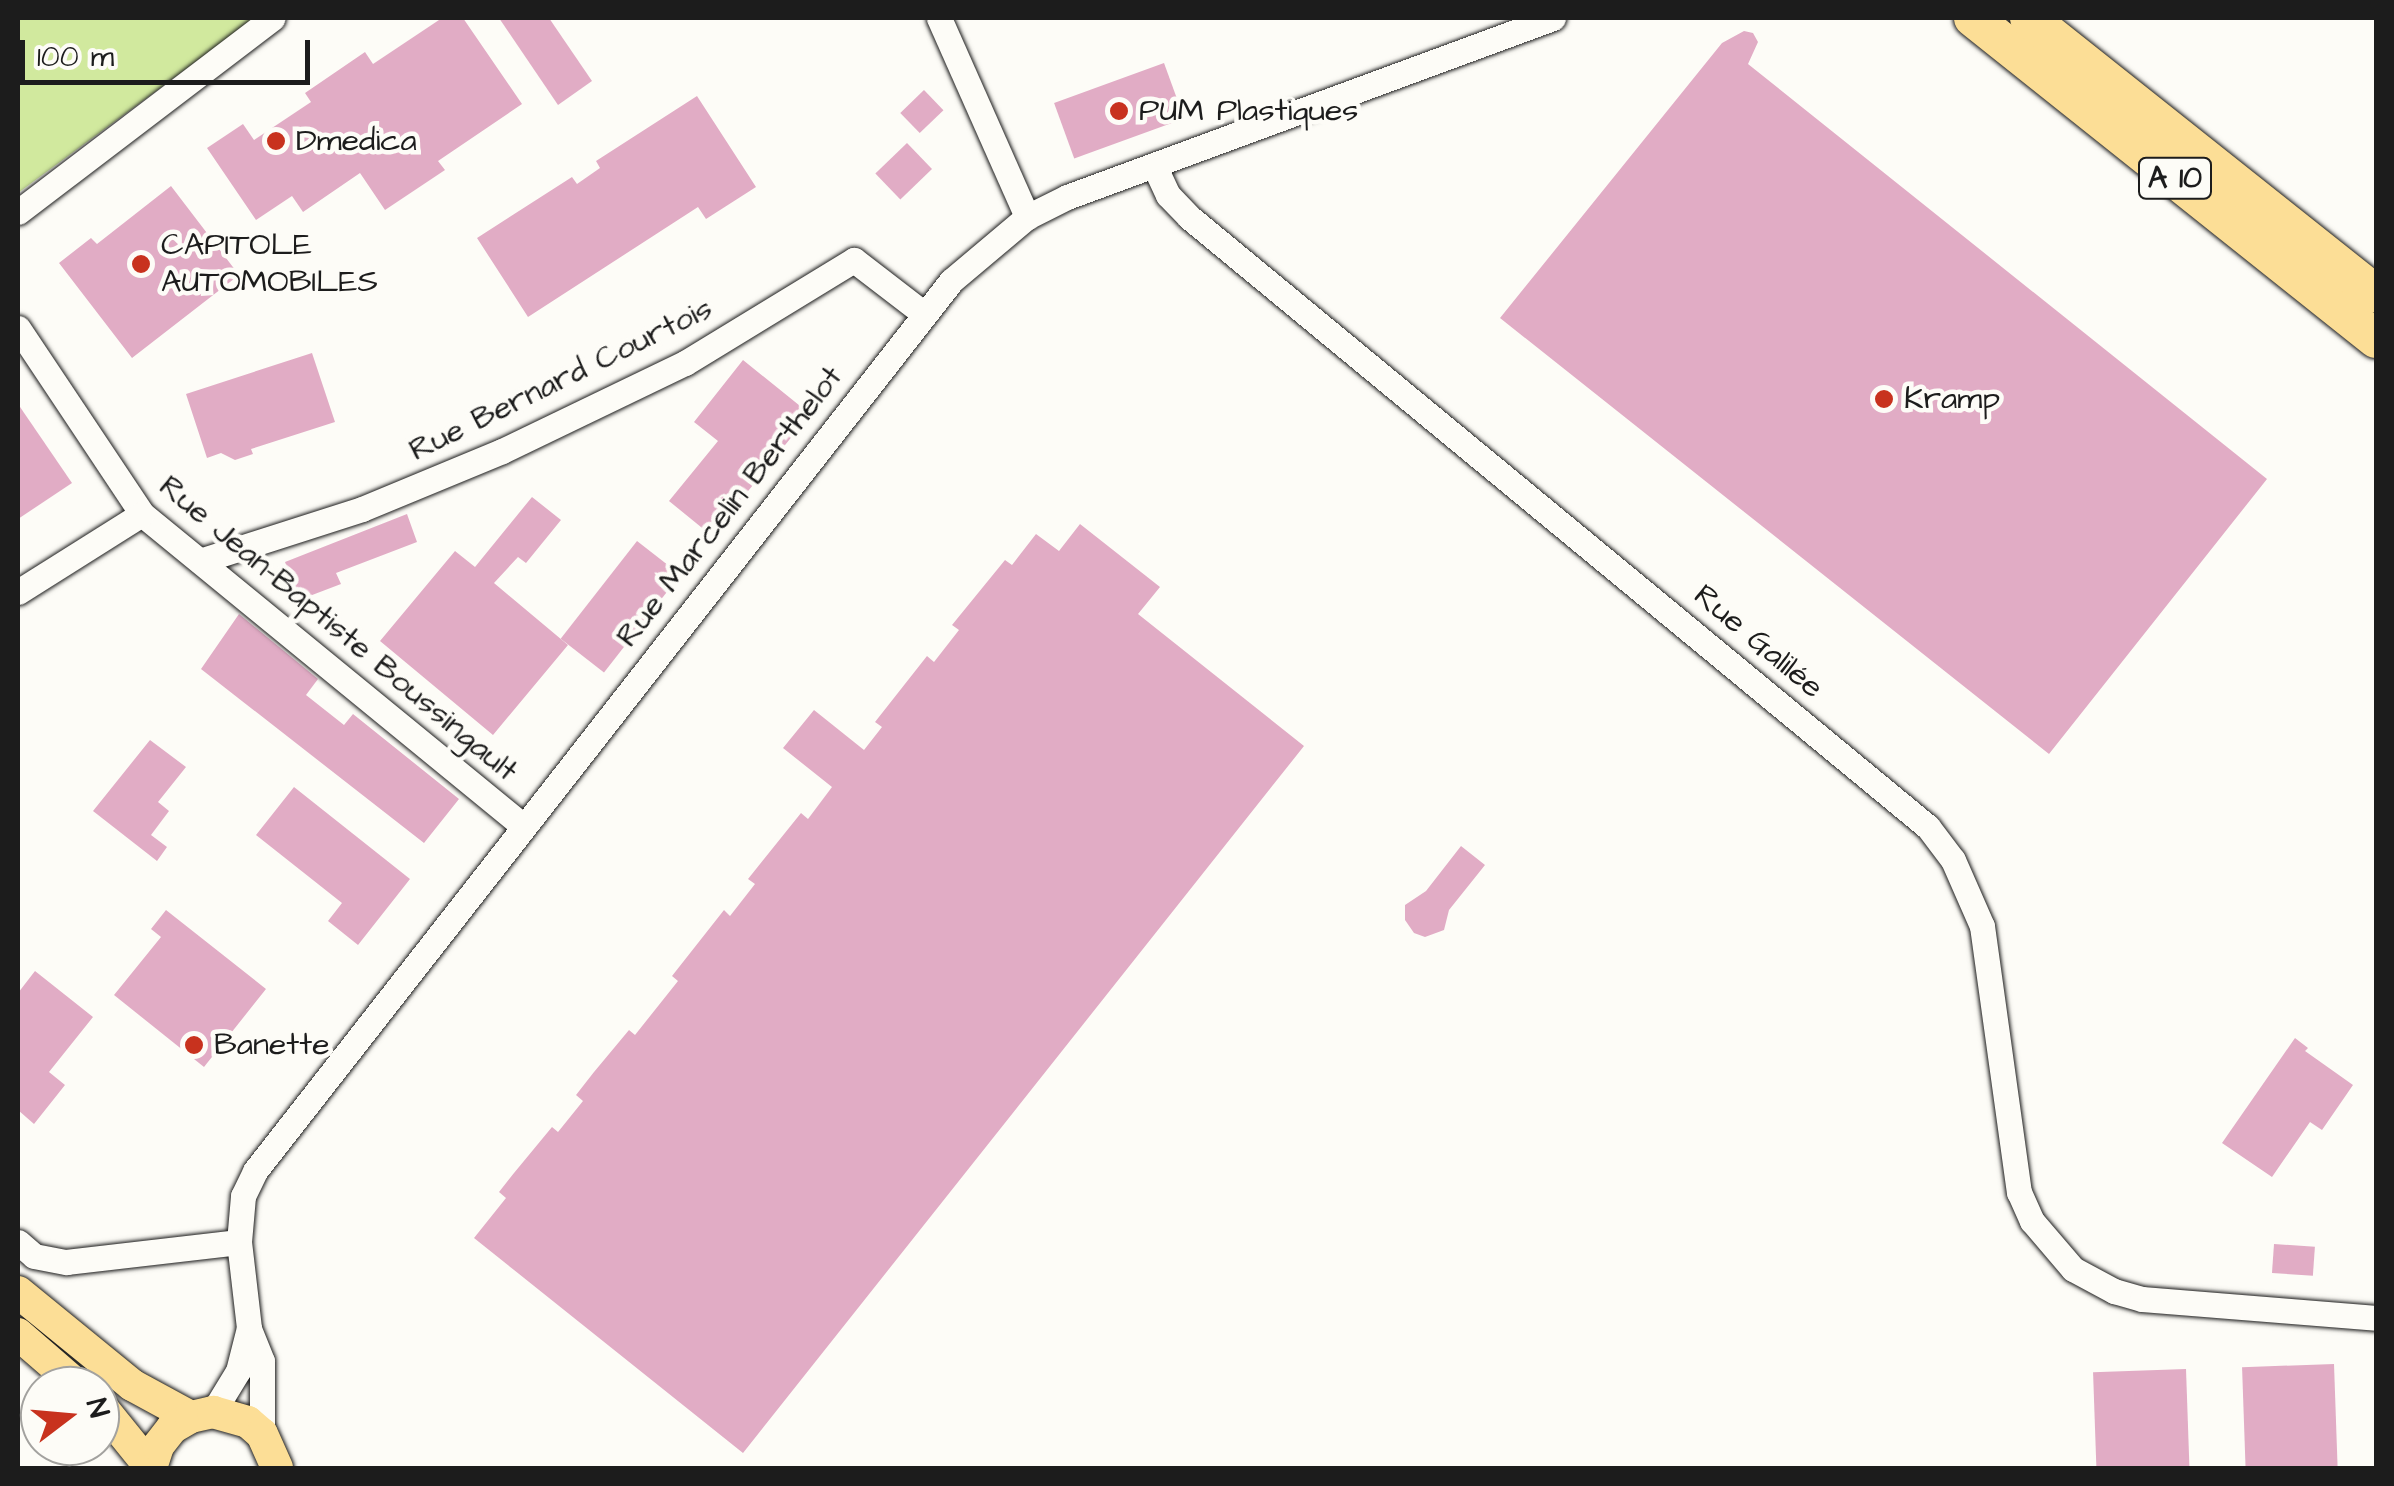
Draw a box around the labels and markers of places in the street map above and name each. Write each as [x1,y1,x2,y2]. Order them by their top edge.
place label: PUM Plastiques [1139,92,1358,130]
marker: PUM Plastiques [1108,100,1130,122]
place label: Dmedica [296,122,417,160]
marker: Dmedica [265,130,287,152]
place label: CAPITOLE AUTOMOBILES [161,227,378,302]
marker: CAPITOLE AUTOMOBILES [130,253,152,275]
place label: Kramp [1904,380,2000,418]
marker: Kramp [1873,388,1895,410]
place label: Banette [214,1026,330,1064]
marker: Banette [183,1034,205,1056]

